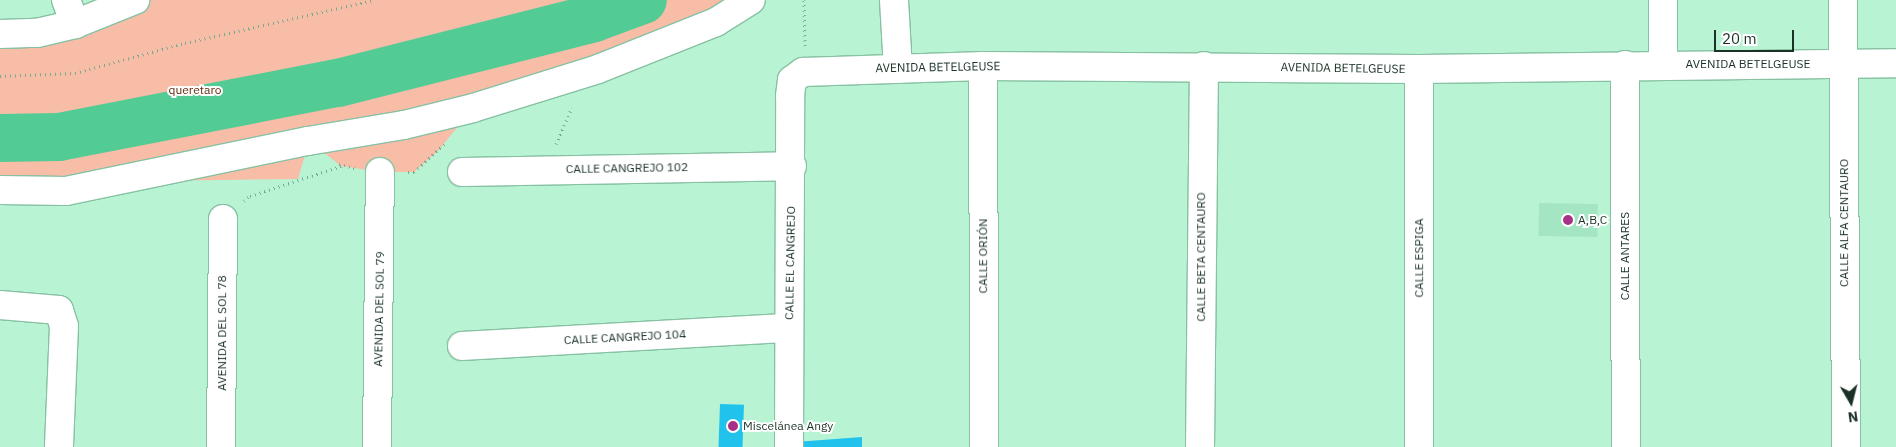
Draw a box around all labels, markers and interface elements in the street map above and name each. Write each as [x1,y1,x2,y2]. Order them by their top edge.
scale bar [1716,20,1796,52]
text: 20 m [1722,29,1757,48]
street label: AVENIDA BETELGEUSE [1685,57,1811,71]
street label: AVENIDA BETELGEUSE [875,59,1001,75]
street label: AVENIDA BETELGEUSE [1280,60,1406,76]
park label: queretaro [169,83,221,97]
street label: CALLE ALFA CENTAURO [1837,159,1851,287]
street label: CALLE CANGREJO 102 [566,160,688,176]
street label: CALLE BETA CENTAURO [1194,192,1208,322]
street label: CALLE EL CANGREJO [782,206,798,320]
street label: CALLE ANTARES [1618,212,1632,300]
place label: A,B,C [1578,213,1607,227]
marker: A,B,C [1562,214,1574,226]
street label: CALLE ESPIGA [1412,218,1426,298]
street label: CALLE ORIÓN [976,219,990,293]
street label: AVENIDA DEL SOL 79 [371,251,387,367]
street label: AVENIDA DEL SOL 78 [215,275,229,391]
street label: CALLE CANGREJO 104 [563,327,687,347]
north arrow [1826,377,1876,427]
text: N [1847,407,1859,426]
place label: Miscelánea Angy [743,419,833,433]
marker: Miscelánea Angy [727,420,739,432]

